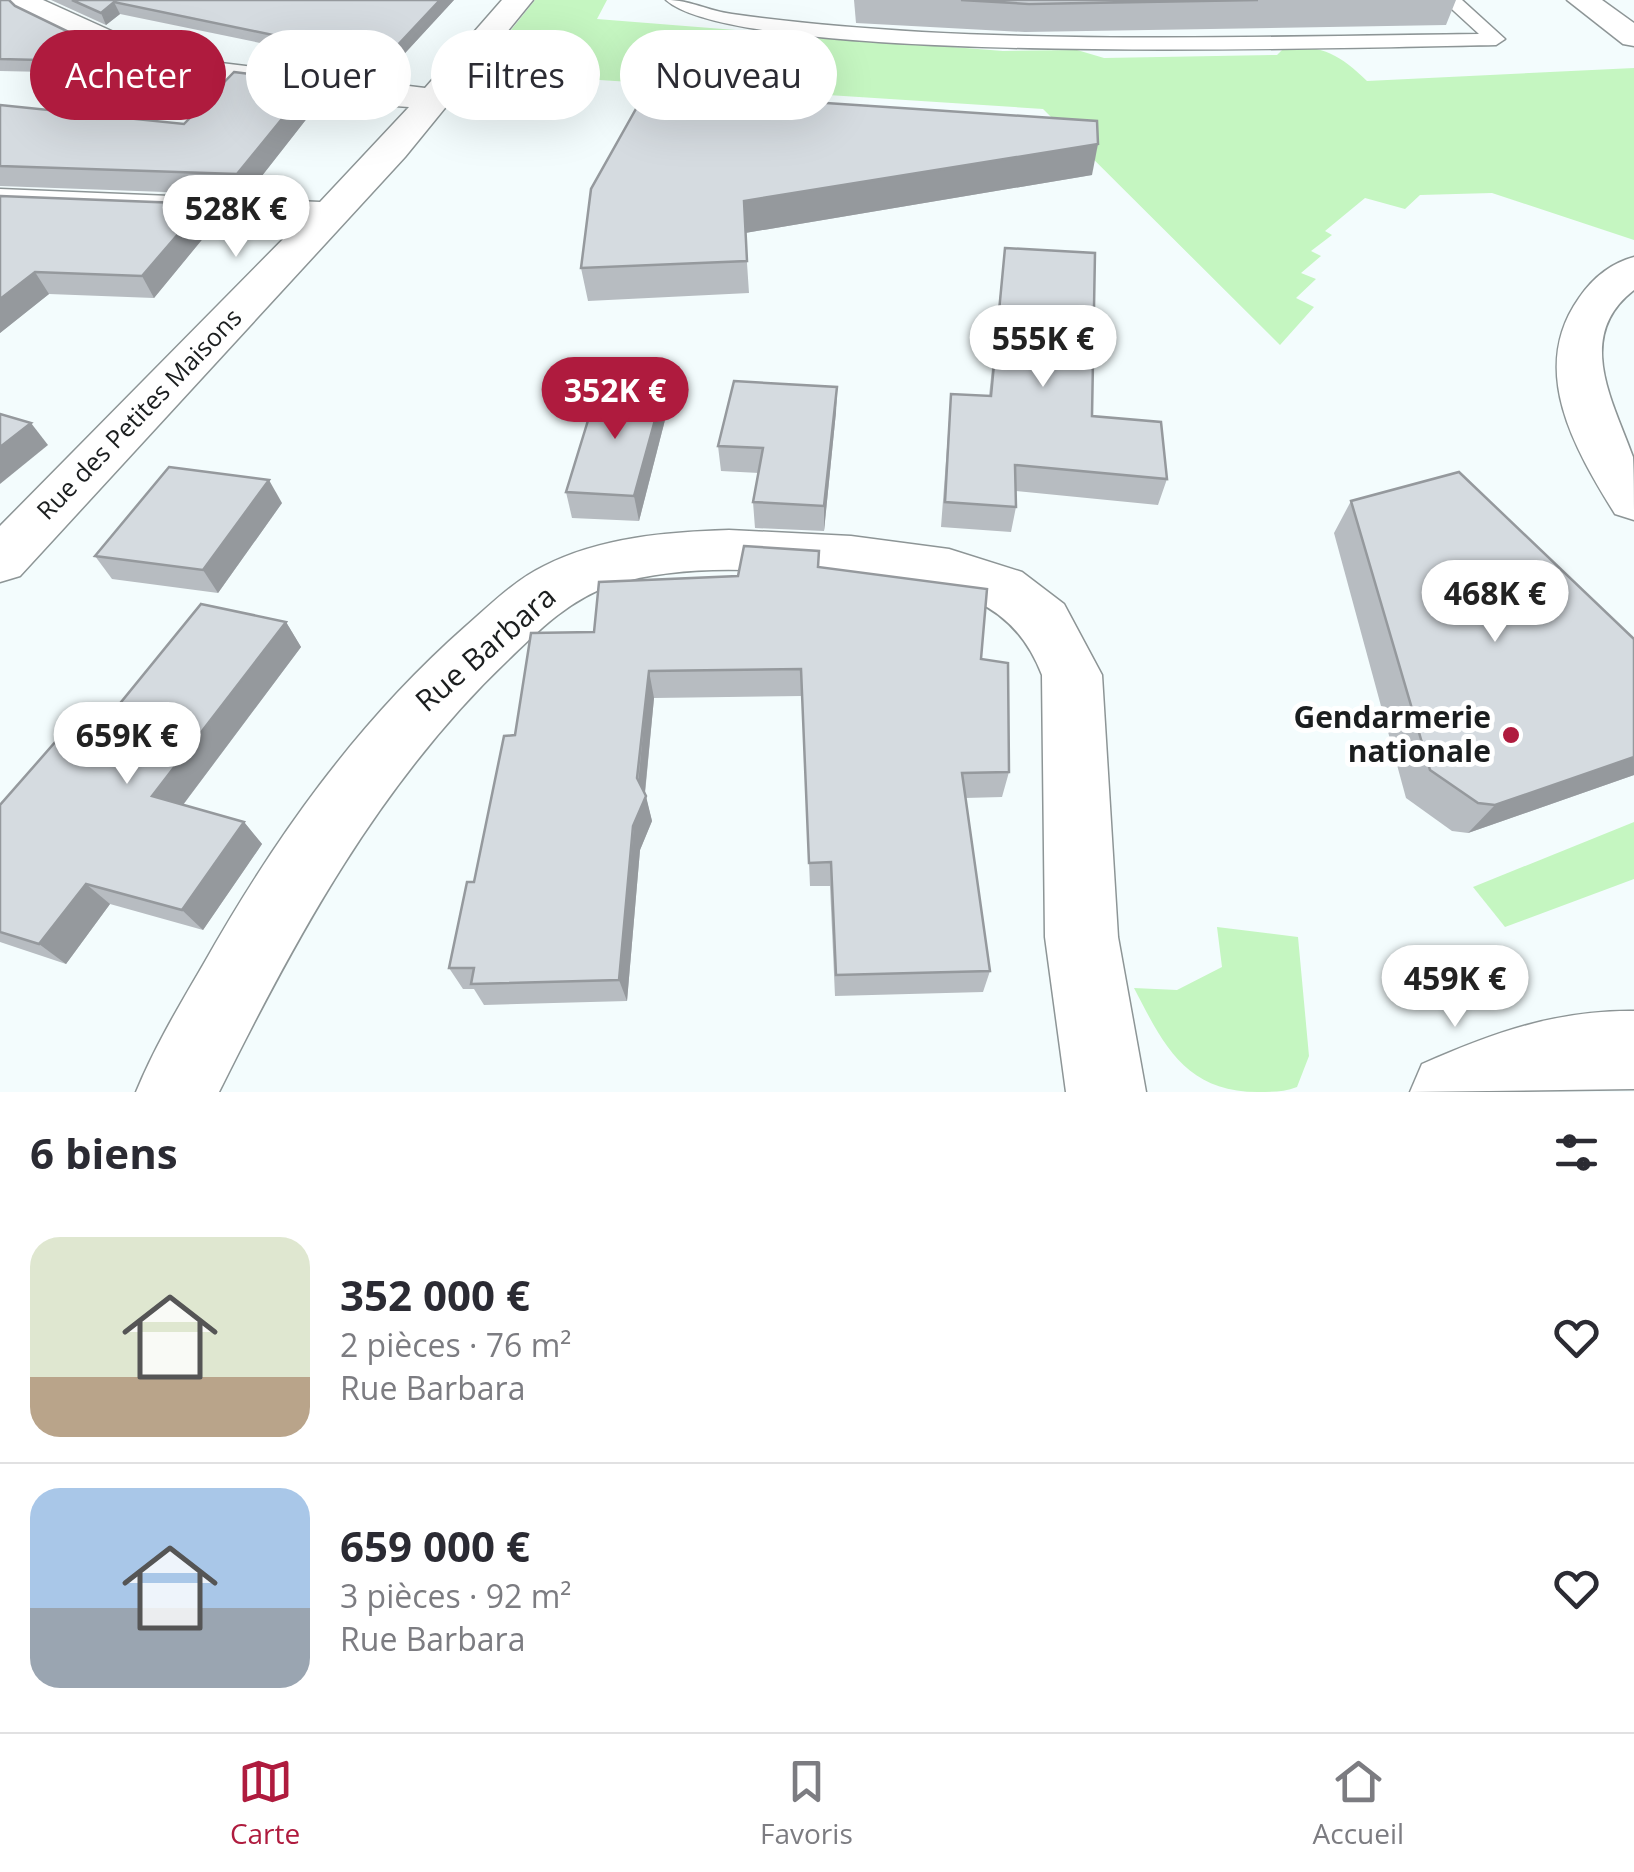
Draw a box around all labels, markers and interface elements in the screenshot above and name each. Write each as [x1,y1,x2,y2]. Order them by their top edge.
chip: Acheter [30,30,226,120]
chip: Louer [246,30,411,120]
chip: Filtres [431,30,600,120]
chip: Nouveau [620,30,837,120]
pin: 528K € [155,175,317,260]
text: 528K € [185,186,287,229]
street label: Rue des Petites Maisons [28,300,248,526]
pin: 555K € [962,305,1124,390]
text: 555K € [992,316,1094,359]
pin: 352K € [534,357,696,442]
text: 352K € [564,368,666,411]
pin: 468K € [1414,560,1576,645]
text: 468K € [1444,571,1546,614]
street label: Rue Barbara [406,575,564,720]
place label: Gendarmerie nationale [1293,696,1491,771]
pin: 659K € [46,702,208,787]
text: 659K € [76,713,178,756]
marker: Gendarmerie nationale [1500,724,1522,746]
pin: 459K € [1374,945,1536,1030]
text: 459K € [1404,956,1506,999]
text: 6 biens [30,1124,178,1181]
icon: filters [1549,1125,1604,1180]
text: 352 000 € [340,1266,530,1323]
icon: home [110,1277,230,1397]
icon: heart [1549,1310,1604,1365]
text: 2 pièces · 76 m² [340,1323,571,1366]
text: Rue Barbara [340,1366,525,1409]
text: 659 000 € [340,1517,530,1574]
icon: home [110,1528,230,1648]
icon: heart [1549,1561,1604,1616]
text: 3 pièces · 92 m² [340,1574,571,1617]
text: Rue Barbara [340,1617,525,1660]
tab: Carte [230,1754,300,1852]
tab: Favoris [760,1754,853,1852]
tab: Accueil [1313,1754,1404,1852]

